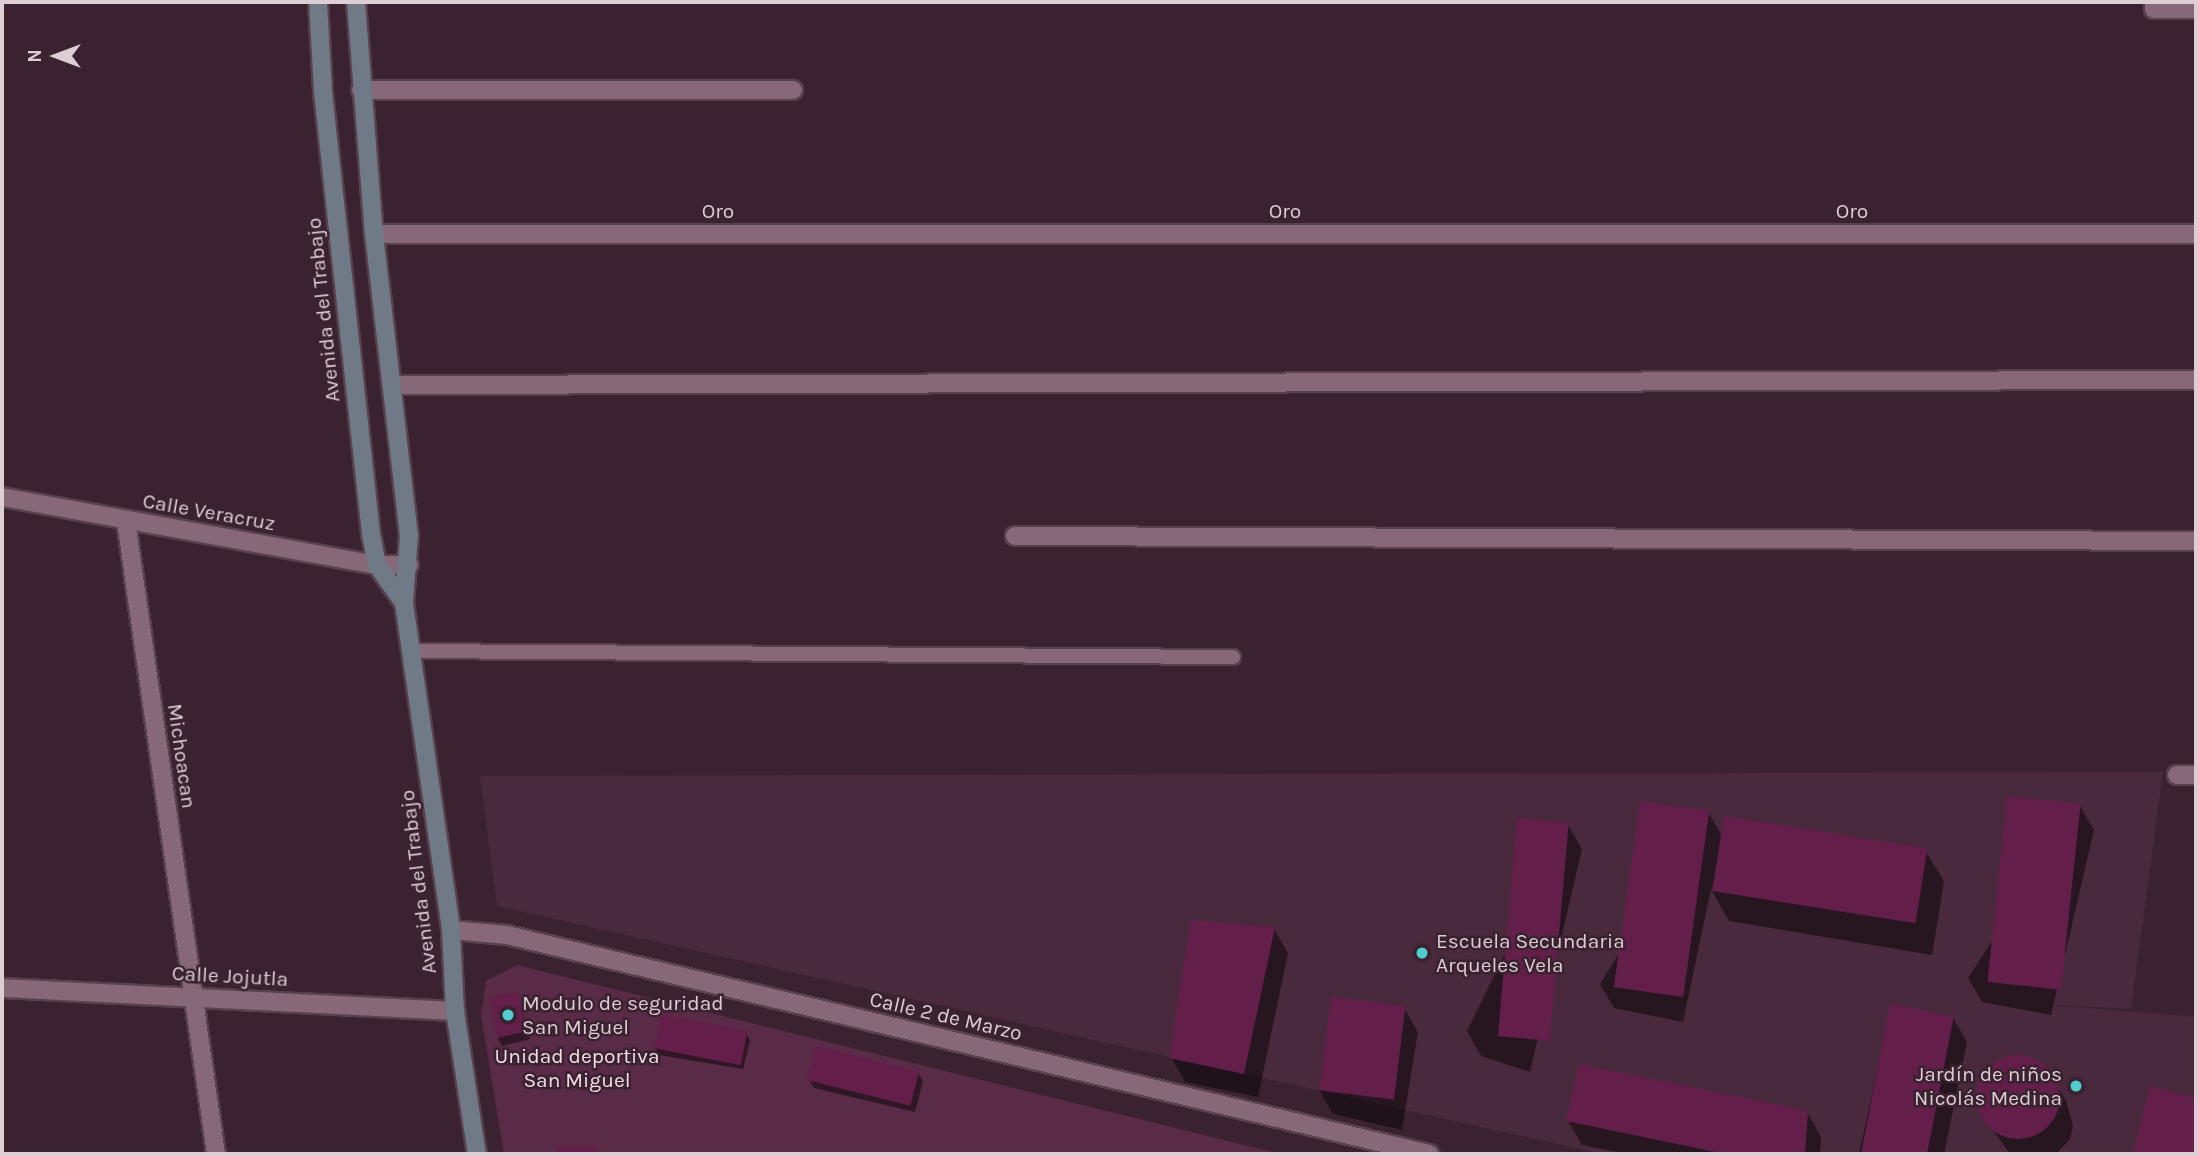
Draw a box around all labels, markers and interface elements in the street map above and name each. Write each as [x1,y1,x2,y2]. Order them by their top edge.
north arrow [21,21,91,91]
text: N [24,49,46,63]
street label: Oro [702,198,734,224]
street label: Oro [1269,198,1301,224]
street label: Oro [1836,198,1868,224]
street label: Avenida del Trabajo [301,217,345,403]
street label: Calle Veracruz [141,488,277,536]
street label: Michoacan [162,702,202,810]
street label: Avenida del Trabajo [394,789,442,975]
place label: Escuela Secundaria Arqueles Vela [1436,928,1625,978]
marker: Escuela Secundaria Arqueles Vela [1414,945,1430,961]
street label: Calle Jojutla [171,960,289,992]
street label: Calle 2 de Marzo [867,986,1025,1046]
place label: Modulo de seguridad San Miguel [522,990,724,1040]
marker: Modulo de seguridad San Miguel [500,1007,516,1023]
park label: Unidad deportiva San Miguel [495,1043,659,1093]
place label: Jardín de niños Nicolás Medina [1914,1061,2062,1111]
marker: Jardín de niños Nicolás Medina [2068,1078,2084,1094]

